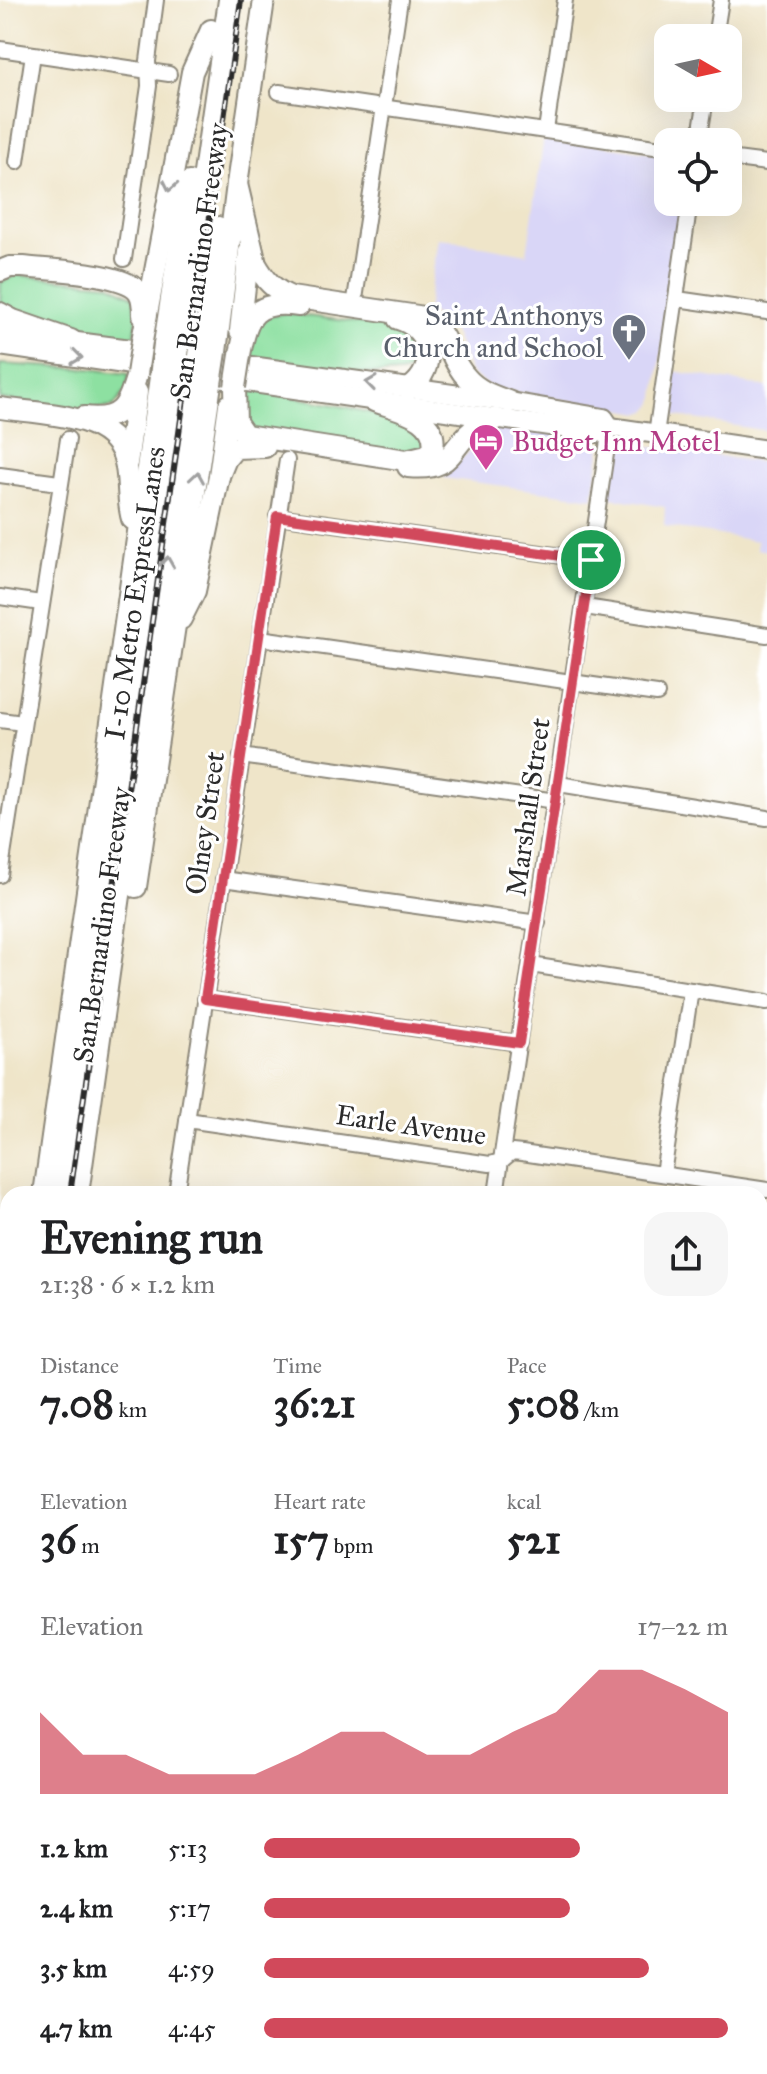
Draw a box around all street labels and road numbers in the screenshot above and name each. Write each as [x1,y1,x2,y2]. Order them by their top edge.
street label: San Bernardino Freeway [162,120,236,401]
street label: I-10 Metro ExpressLanes [97,444,173,742]
street label: Marshall Street [498,716,558,898]
street label: Olney Street [178,749,232,897]
street label: San Bernardino Freeway [65,784,139,1065]
street label: Earle Avenue [334,1097,488,1153]

